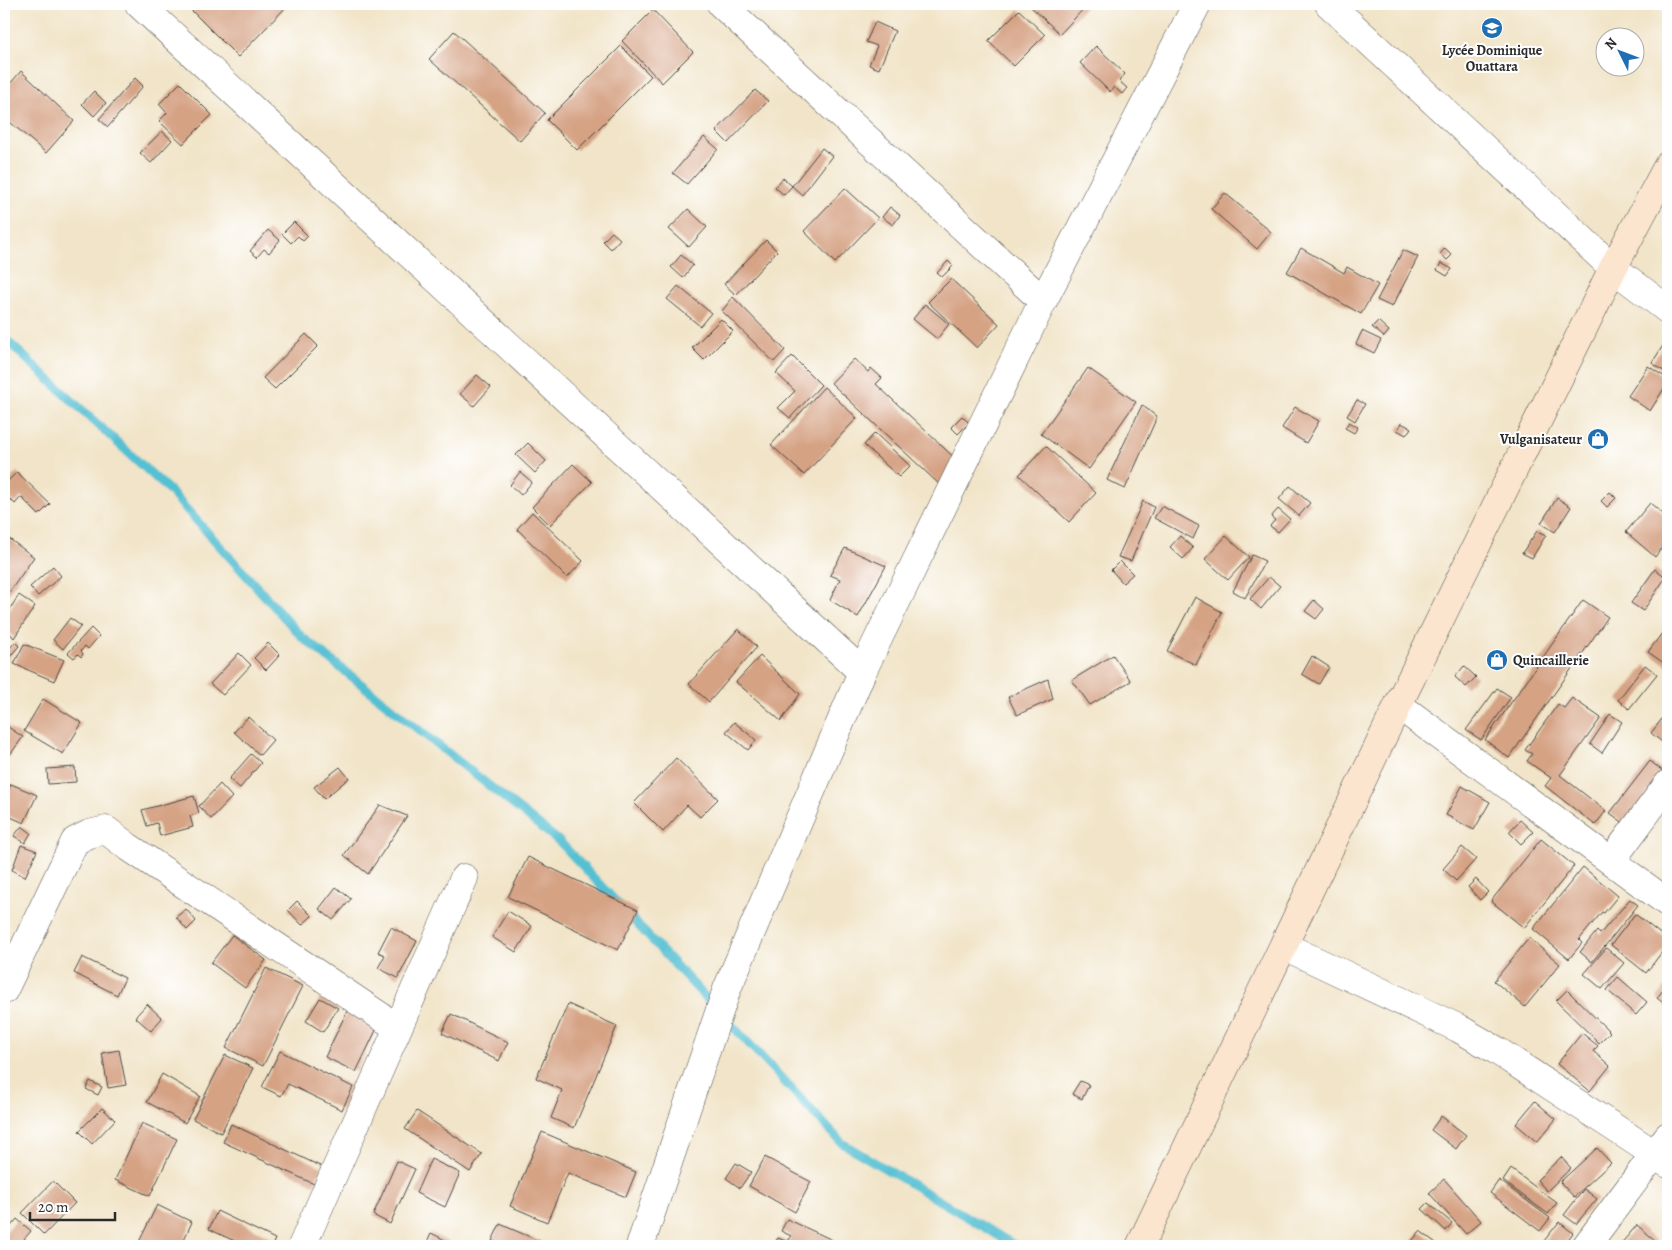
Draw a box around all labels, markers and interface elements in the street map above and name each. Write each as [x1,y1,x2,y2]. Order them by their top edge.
school or university icon: Lycée Dominique Ouattara [1480,16,1504,40]
north arrow [1594,28,1644,78]
text: N [1600,33,1621,54]
place label: Lycée Dominique Ouattara [1442,41,1543,76]
shop icon: Vulganisateur [1586,427,1610,451]
place label: Vulganisateur [1499,430,1582,449]
shop icon: Quincaillerie [1485,648,1509,672]
place label: Quincaillerie [1513,651,1590,670]
scale bar [30,1190,115,1222]
text: 20 m [38,1197,69,1217]

